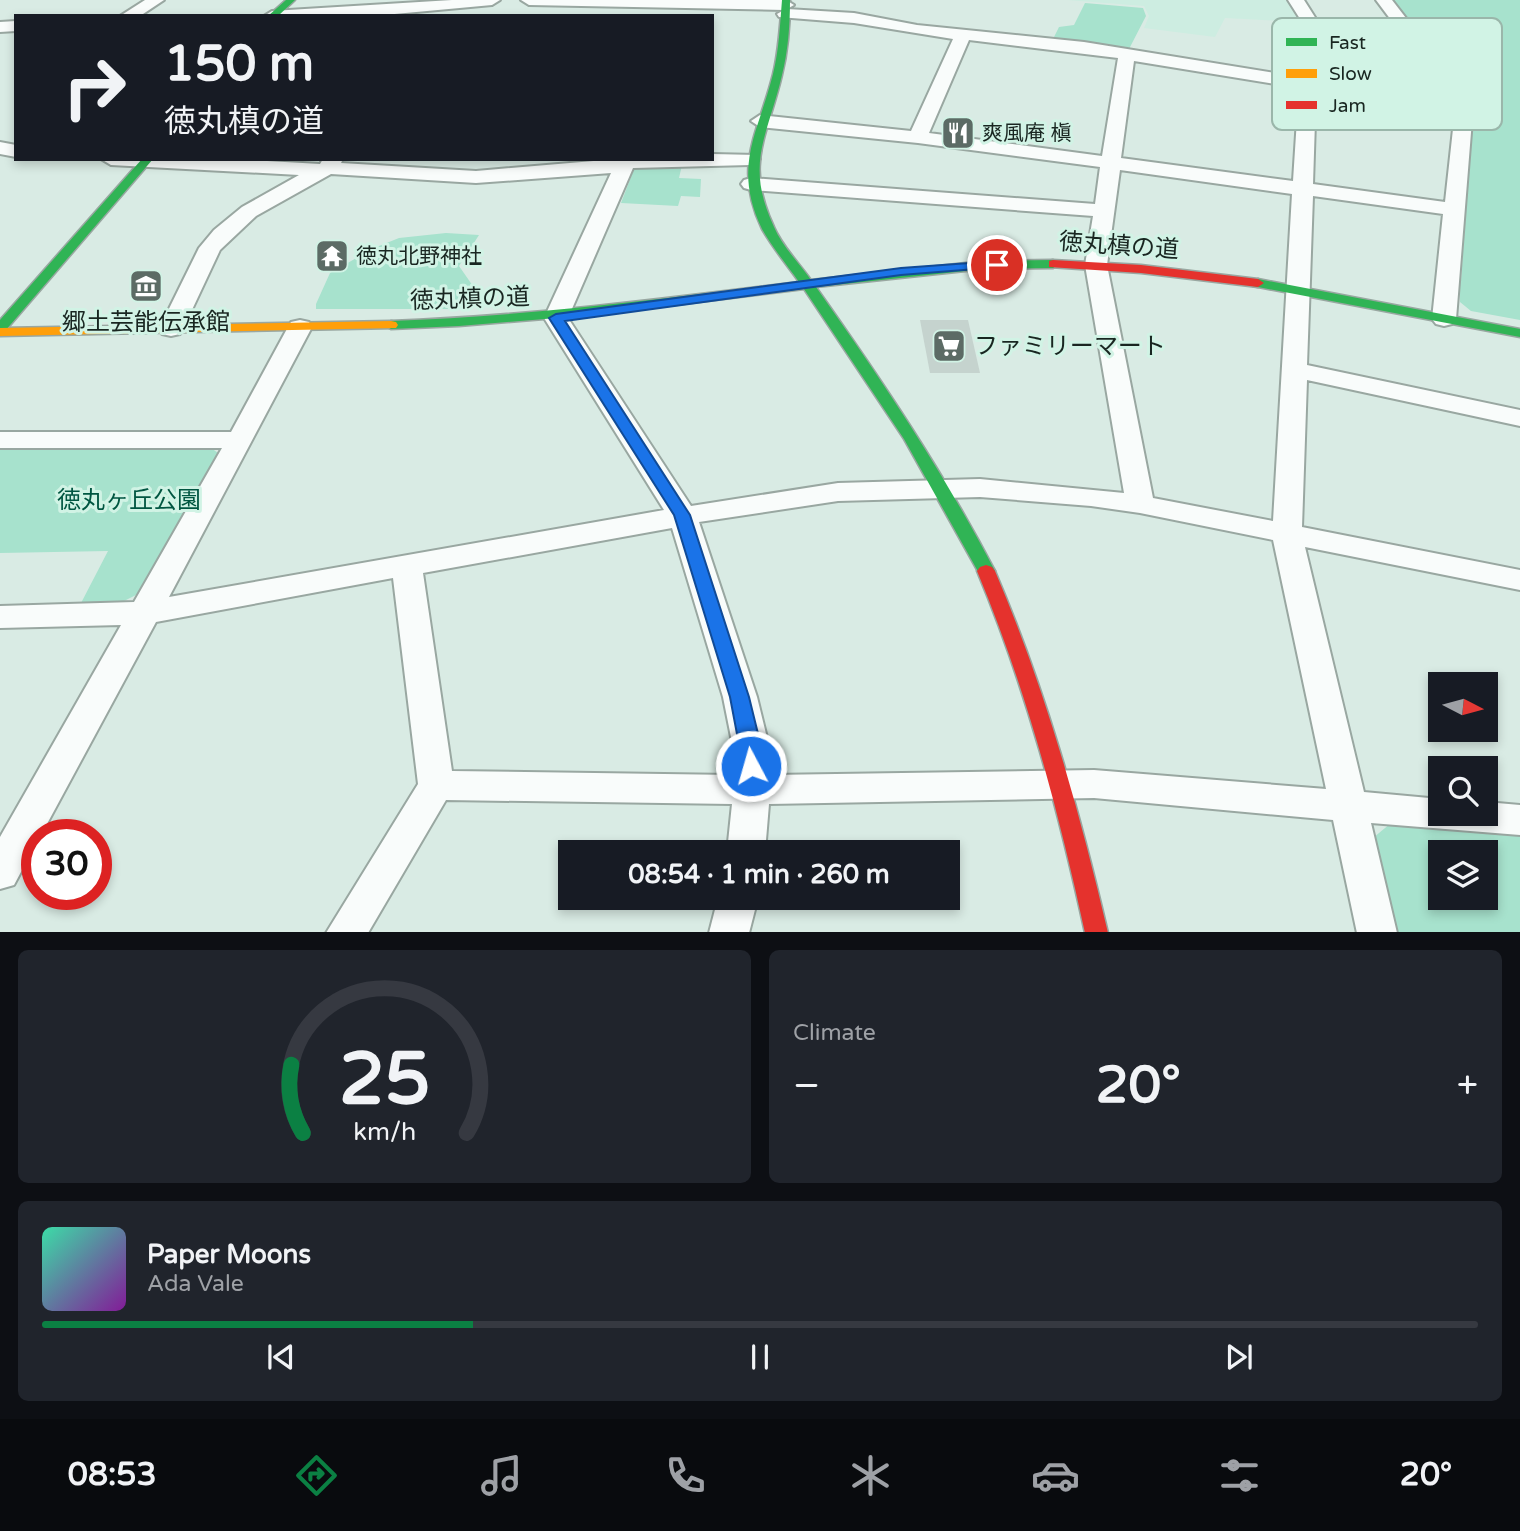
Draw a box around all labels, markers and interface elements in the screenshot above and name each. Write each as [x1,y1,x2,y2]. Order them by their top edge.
legend [1272,18,1502,130]
text: Fast [1329,32,1366,54]
text: 150 m [164,35,314,94]
icon: right [49,42,140,133]
text: Slow [1329,63,1372,85]
text: Jam [1329,95,1366,117]
text: 徳丸槙の道 [164,103,324,141]
restaurant icon: 爽風庵 槇 [939,114,977,152]
place label: 爽風庵 槇 [982,121,1071,146]
street label: 徳丸槙の道 [1058,227,1180,265]
pin [967,235,1027,295]
temple icon: 徳丸北野神社 [313,237,351,275]
place label: 徳丸北野神社 [356,244,482,269]
icon: arrive [978,246,1016,284]
museum icon: 郷土芸能伝承館 [127,267,165,305]
street label: 徳丸槙の道 [410,282,530,316]
place label: 郷土芸能伝承館 [62,308,230,337]
supermarket icon: ファミリーマート [930,327,968,365]
place label: ファミリーマート [974,332,1166,361]
park label: 徳丸ヶ丘公園 [57,486,201,515]
north arrow [1428,672,1498,742]
map controls [1428,672,1498,910]
position arrow [714,729,788,803]
button: search [1428,756,1498,826]
speed limit sign: 30 [21,819,112,910]
button: layers [1428,840,1498,910]
text: 08:54 · 1 min · 260 m [628,859,890,890]
text: Climate [793,1019,876,1047]
text: 25 [339,1036,430,1124]
text: 20° [1096,1054,1181,1117]
text: − [793,1063,820,1109]
text: + [1457,1063,1478,1109]
text: km/h [353,1116,416,1146]
text: Paper Moons [147,1239,311,1270]
text: Ada Vale [147,1270,244,1298]
icon: previous [262,1338,300,1376]
icon: pause [741,1338,779,1376]
icon: next [1220,1338,1258,1376]
icon: directions [292,1451,341,1500]
icon: music [477,1451,526,1500]
icon: phone [661,1451,710,1500]
icon: climate [846,1451,895,1500]
icon: car [1031,1451,1080,1500]
icon: filters [1215,1451,1264,1500]
text: 08:53 [68,1456,157,1494]
text: 20° [1400,1456,1452,1494]

